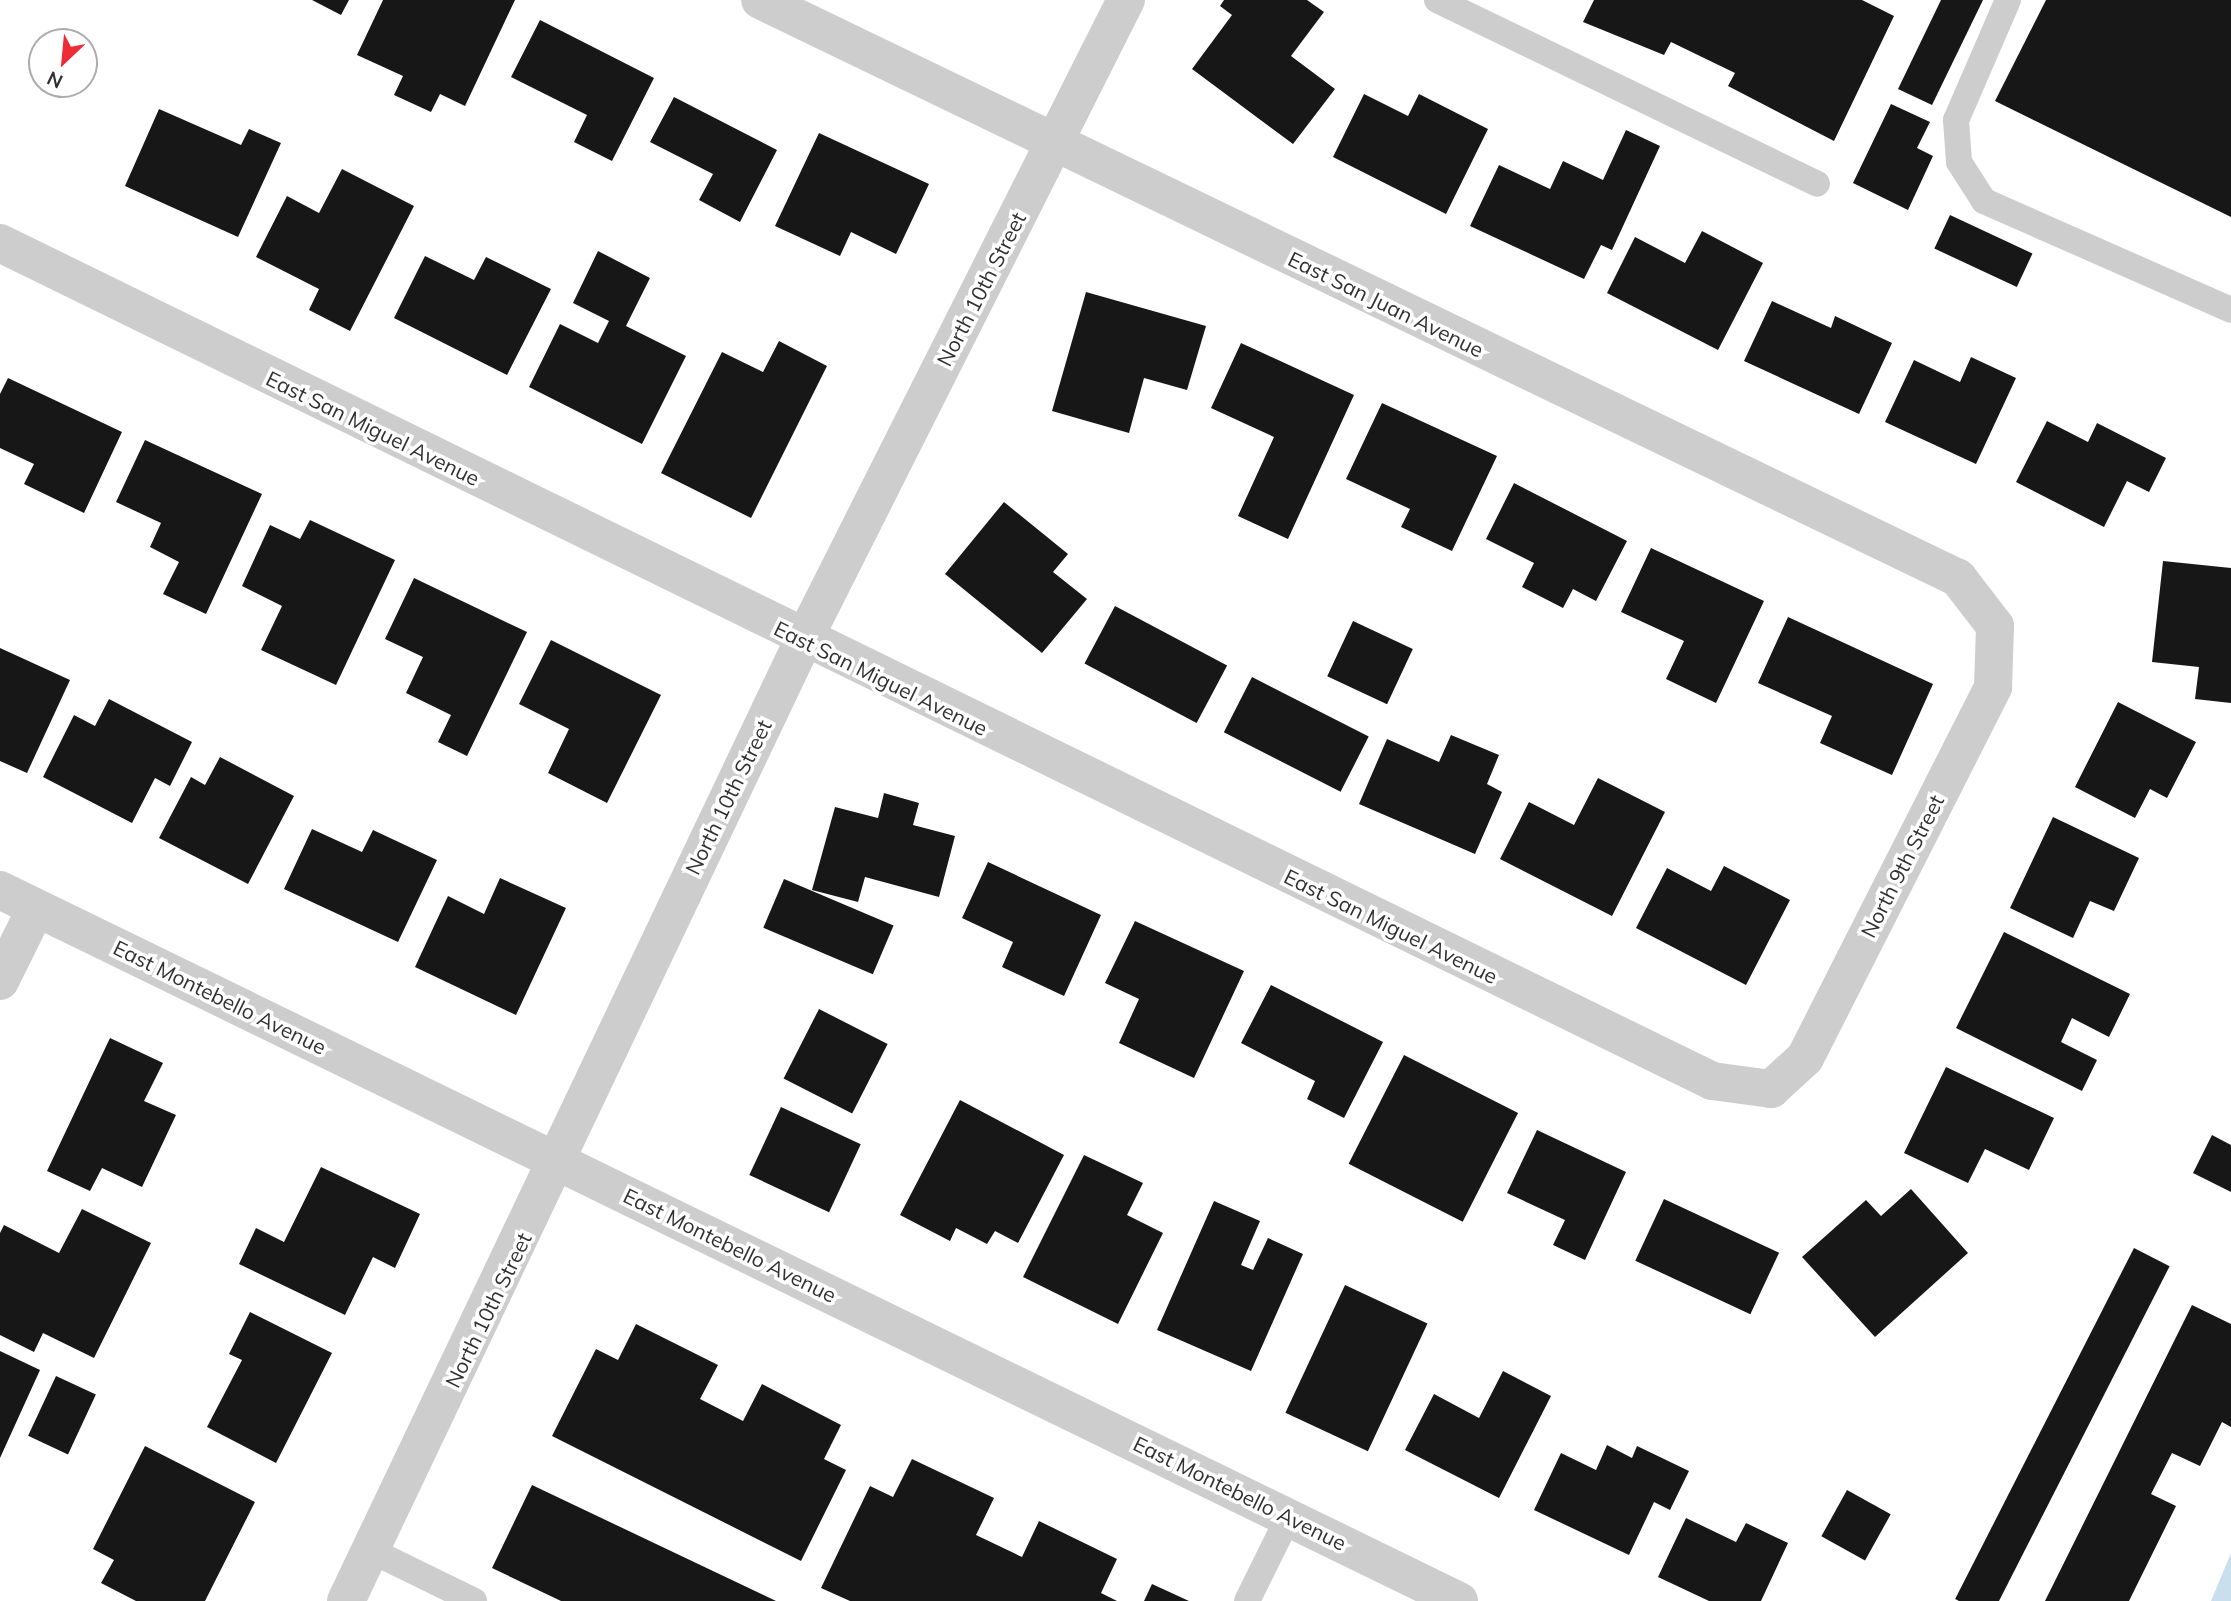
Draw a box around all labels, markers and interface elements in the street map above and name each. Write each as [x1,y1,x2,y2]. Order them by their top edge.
north arrow [28,28,98,98]
text: N [43,66,66,94]
street label: North 10th Street [931,208,1031,370]
street label: East San Juan Avenue [1284,246,1488,362]
street label: East San Miguel Avenue [262,365,484,491]
street label: East San Miguel Avenue [770,615,992,741]
street label: North 10th Street [680,715,776,879]
street label: North 9th Street [1855,790,1949,942]
street label: East San Miguel Avenue [1280,863,1502,989]
street label: East Montebello Avenue [110,934,330,1060]
street label: East Montebello Avenue [620,1182,840,1308]
street label: North 10th Street [440,1228,536,1392]
street label: East Montebello Avenue [1130,1430,1350,1556]

